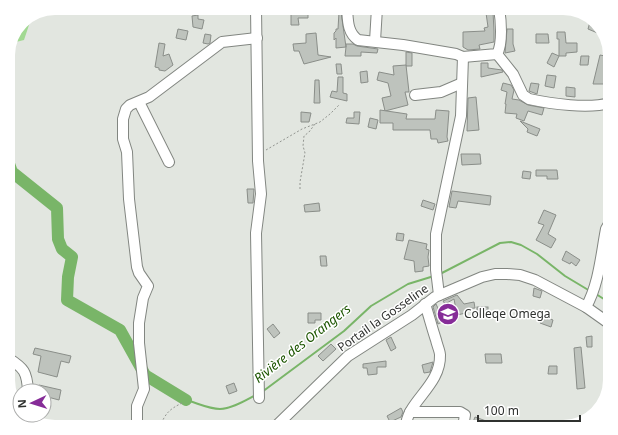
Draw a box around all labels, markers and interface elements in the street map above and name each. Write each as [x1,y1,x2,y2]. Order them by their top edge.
street label: Portail la Gosseline [334,280,432,355]
water label: Rivière des Orangers [250,299,355,387]
school or university icon: Colleqe Omega [435,301,461,327]
place label: Colleqe Omega [464,305,551,322]
north arrow [12,383,52,423]
scale bar [478,397,580,423]
text: N [14,399,29,409]
text: 100 m [484,402,519,419]

